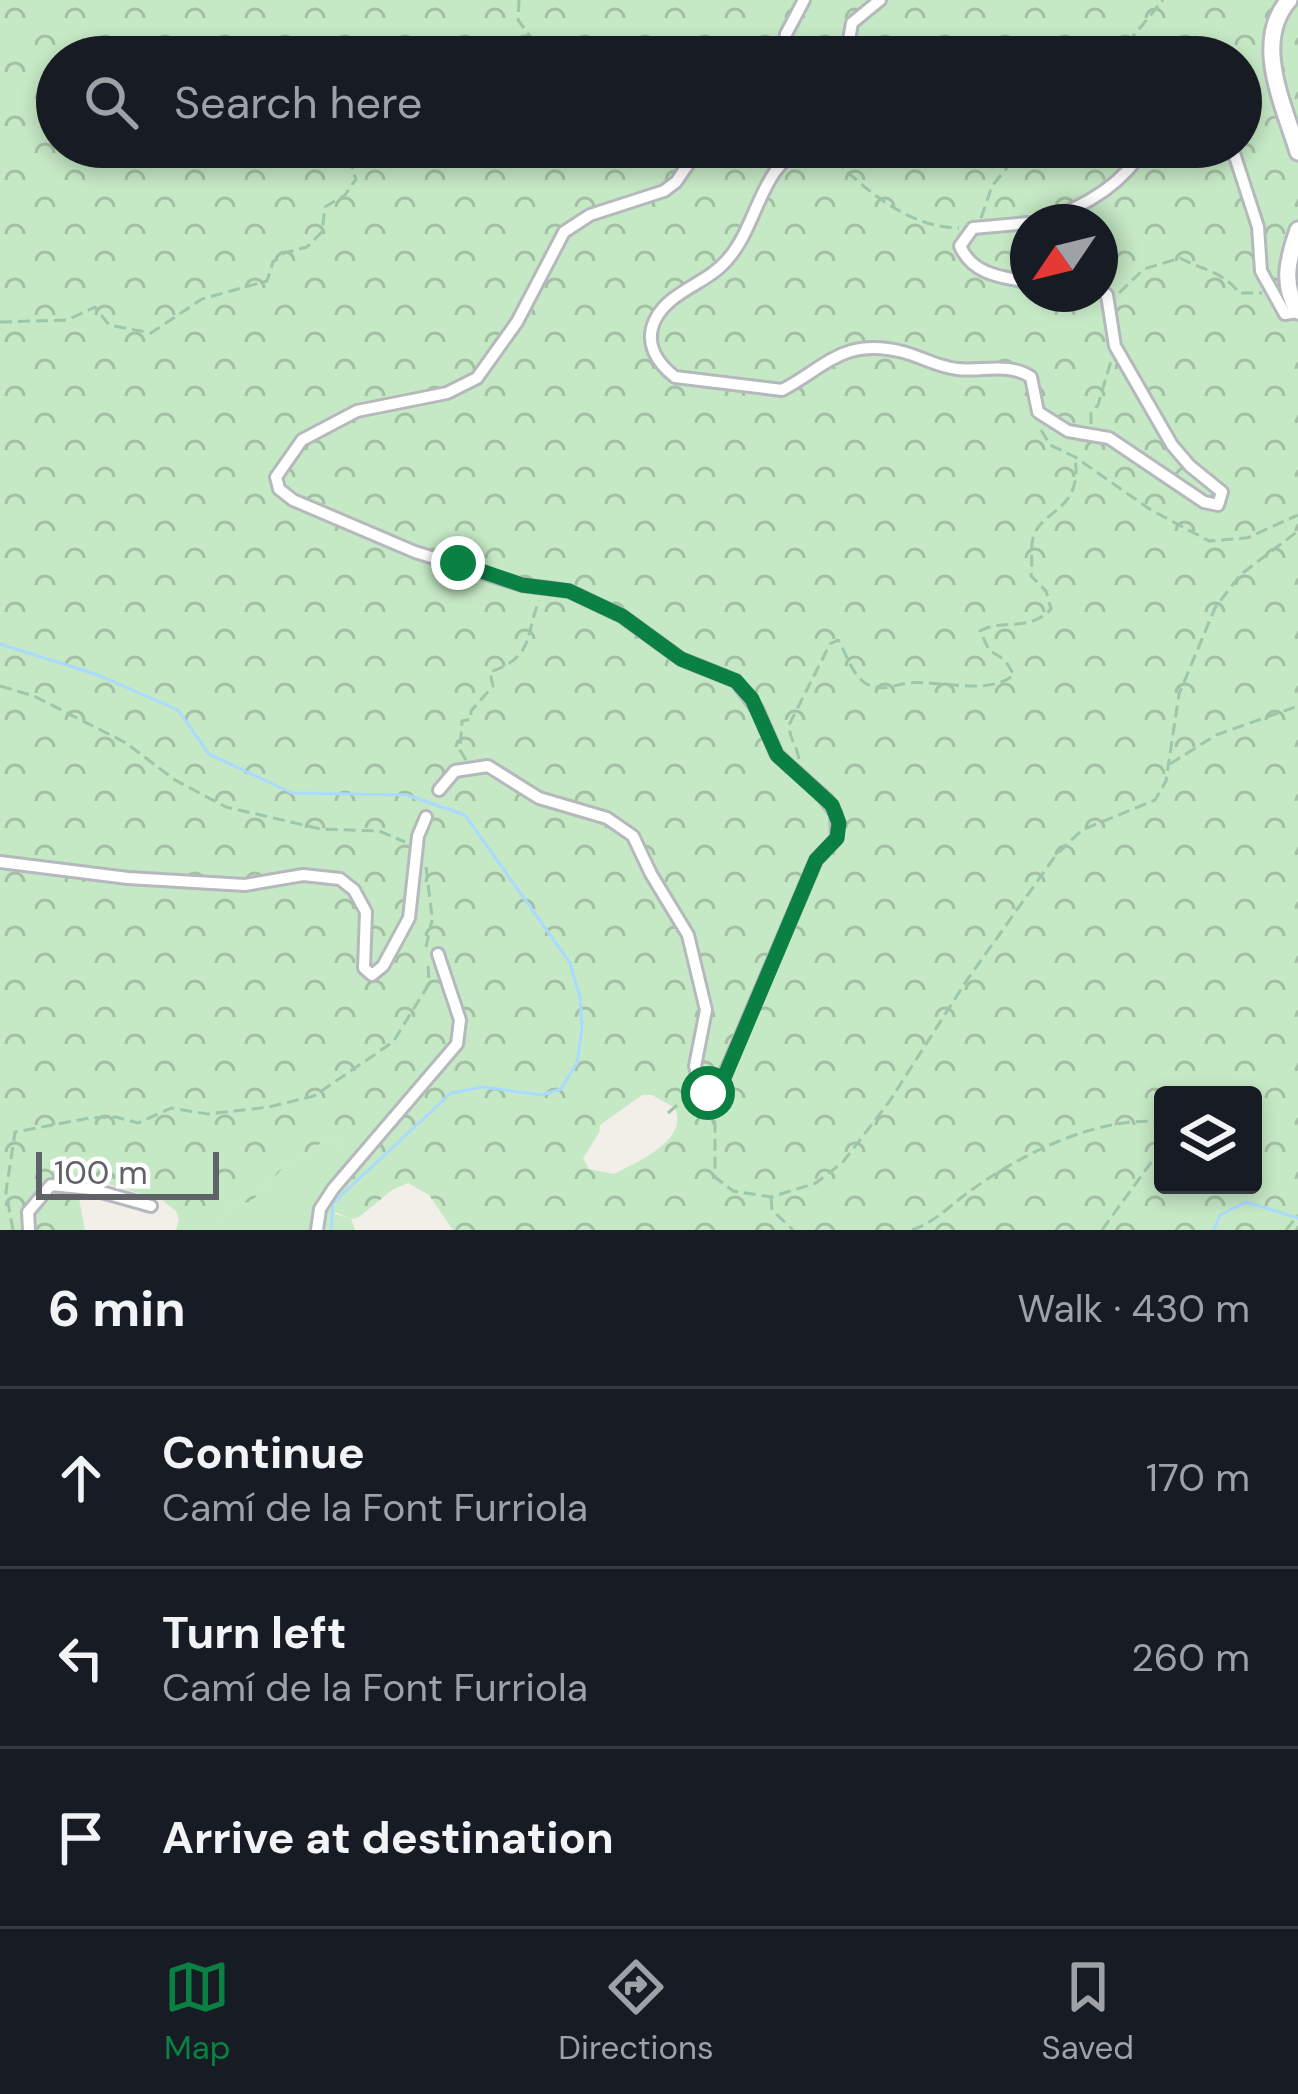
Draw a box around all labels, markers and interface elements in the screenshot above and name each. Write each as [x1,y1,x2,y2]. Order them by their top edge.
search box [36,36,1262,168]
icon: search [78,69,144,135]
text: Search here [174,73,422,132]
north arrow [1010,204,1118,312]
route end [431,536,485,590]
route start [681,1066,735,1120]
map controls [1154,1086,1262,1194]
button: layers [1154,1086,1262,1194]
scale bar [36,1146,219,1199]
text: 100 m [54,1151,148,1194]
text: 6 min [48,1275,186,1342]
text: Walk · 430 m [1018,1283,1250,1334]
text: Continue [162,1423,365,1482]
icon: ahead [48,1445,114,1511]
text: 170 m [1146,1452,1250,1503]
text: Camí de la Font Furriola [162,1482,588,1533]
text: Turn left [162,1603,346,1662]
icon: left [48,1625,114,1691]
text: 260 m [1131,1632,1250,1683]
text: Camí de la Font Furriola [162,1662,588,1713]
icon: arrive [48,1805,114,1871]
text: Arrive at destination [162,1808,614,1867]
tab: Map [164,1954,230,2069]
tab: Directions [558,1954,714,2069]
tab: Saved [1042,1954,1134,2069]

